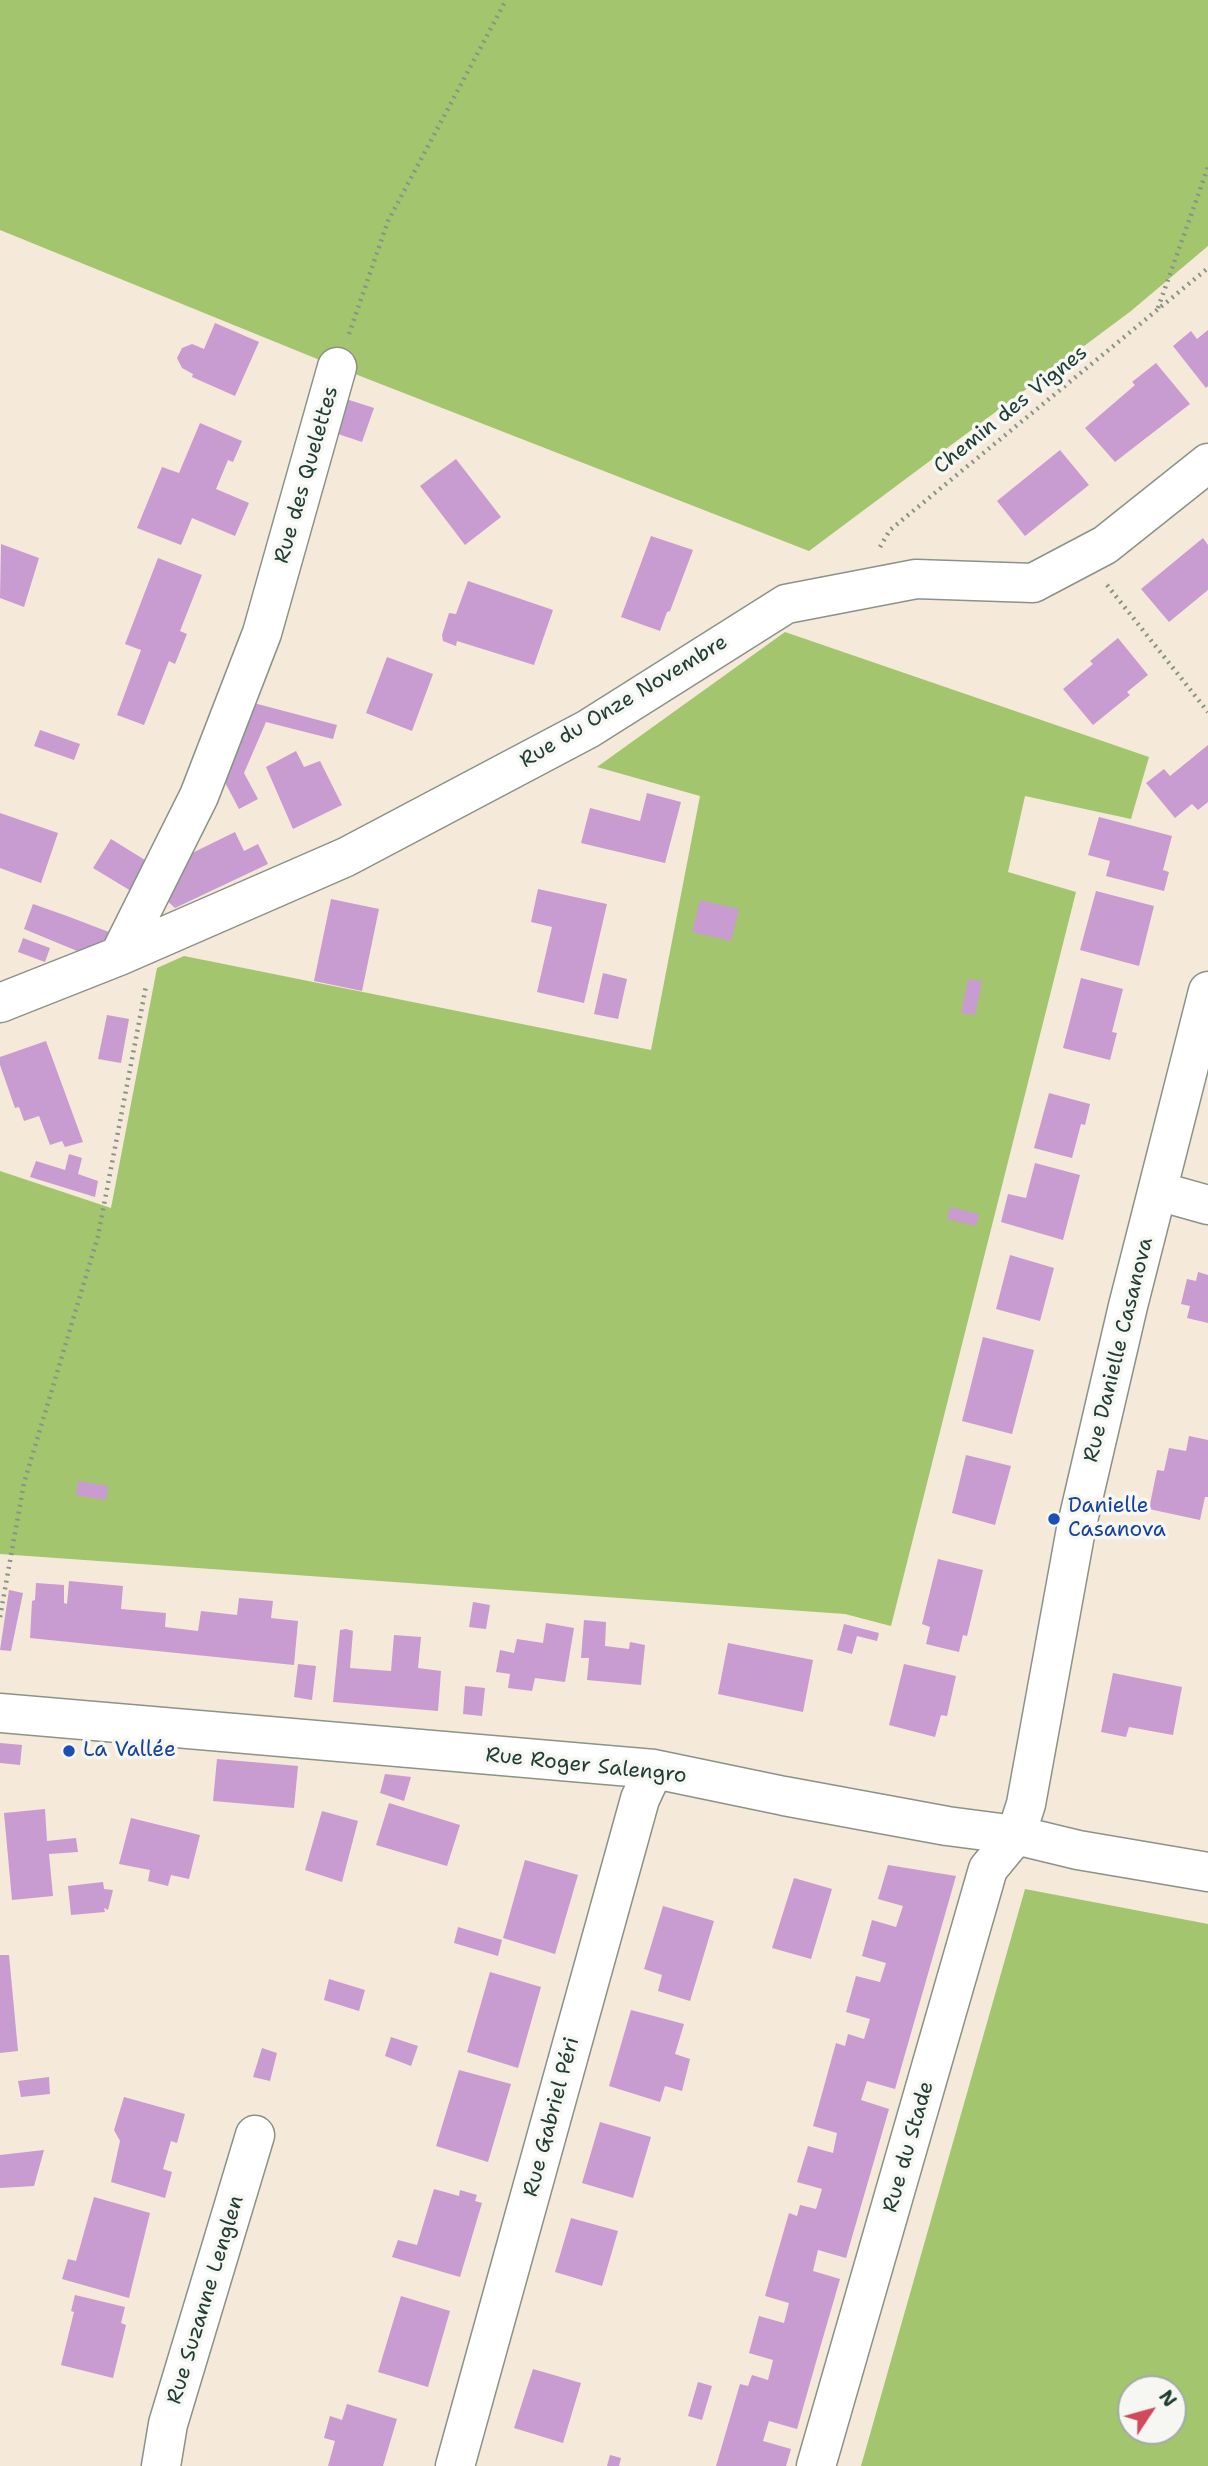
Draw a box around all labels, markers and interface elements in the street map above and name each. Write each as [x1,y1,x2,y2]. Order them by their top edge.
street label: Chemin des Vignes [929,340,1093,480]
street label: Rue des Quelettes [270,383,344,567]
street label: Rue du Onze Novembre [516,630,732,774]
street label: Rue Danielle Casanova [1079,1235,1159,1465]
place label: Danielle Casanova [1068,1494,1166,1544]
marker: Danielle Casanova [1046,1511,1062,1527]
place label: La Vallée [83,1738,176,1764]
marker: La Vallée [61,1743,77,1759]
street label: Rue Roger Salengro [484,1743,688,1789]
street label: Rue Gabriel Péri [519,2034,585,2200]
street label: Rue du Stade [878,2078,940,2216]
street label: Rue Suzanne Lenglen [162,2193,250,2407]
north arrow [1117,2375,1187,2445]
text: N [1153,2385,1182,2412]

